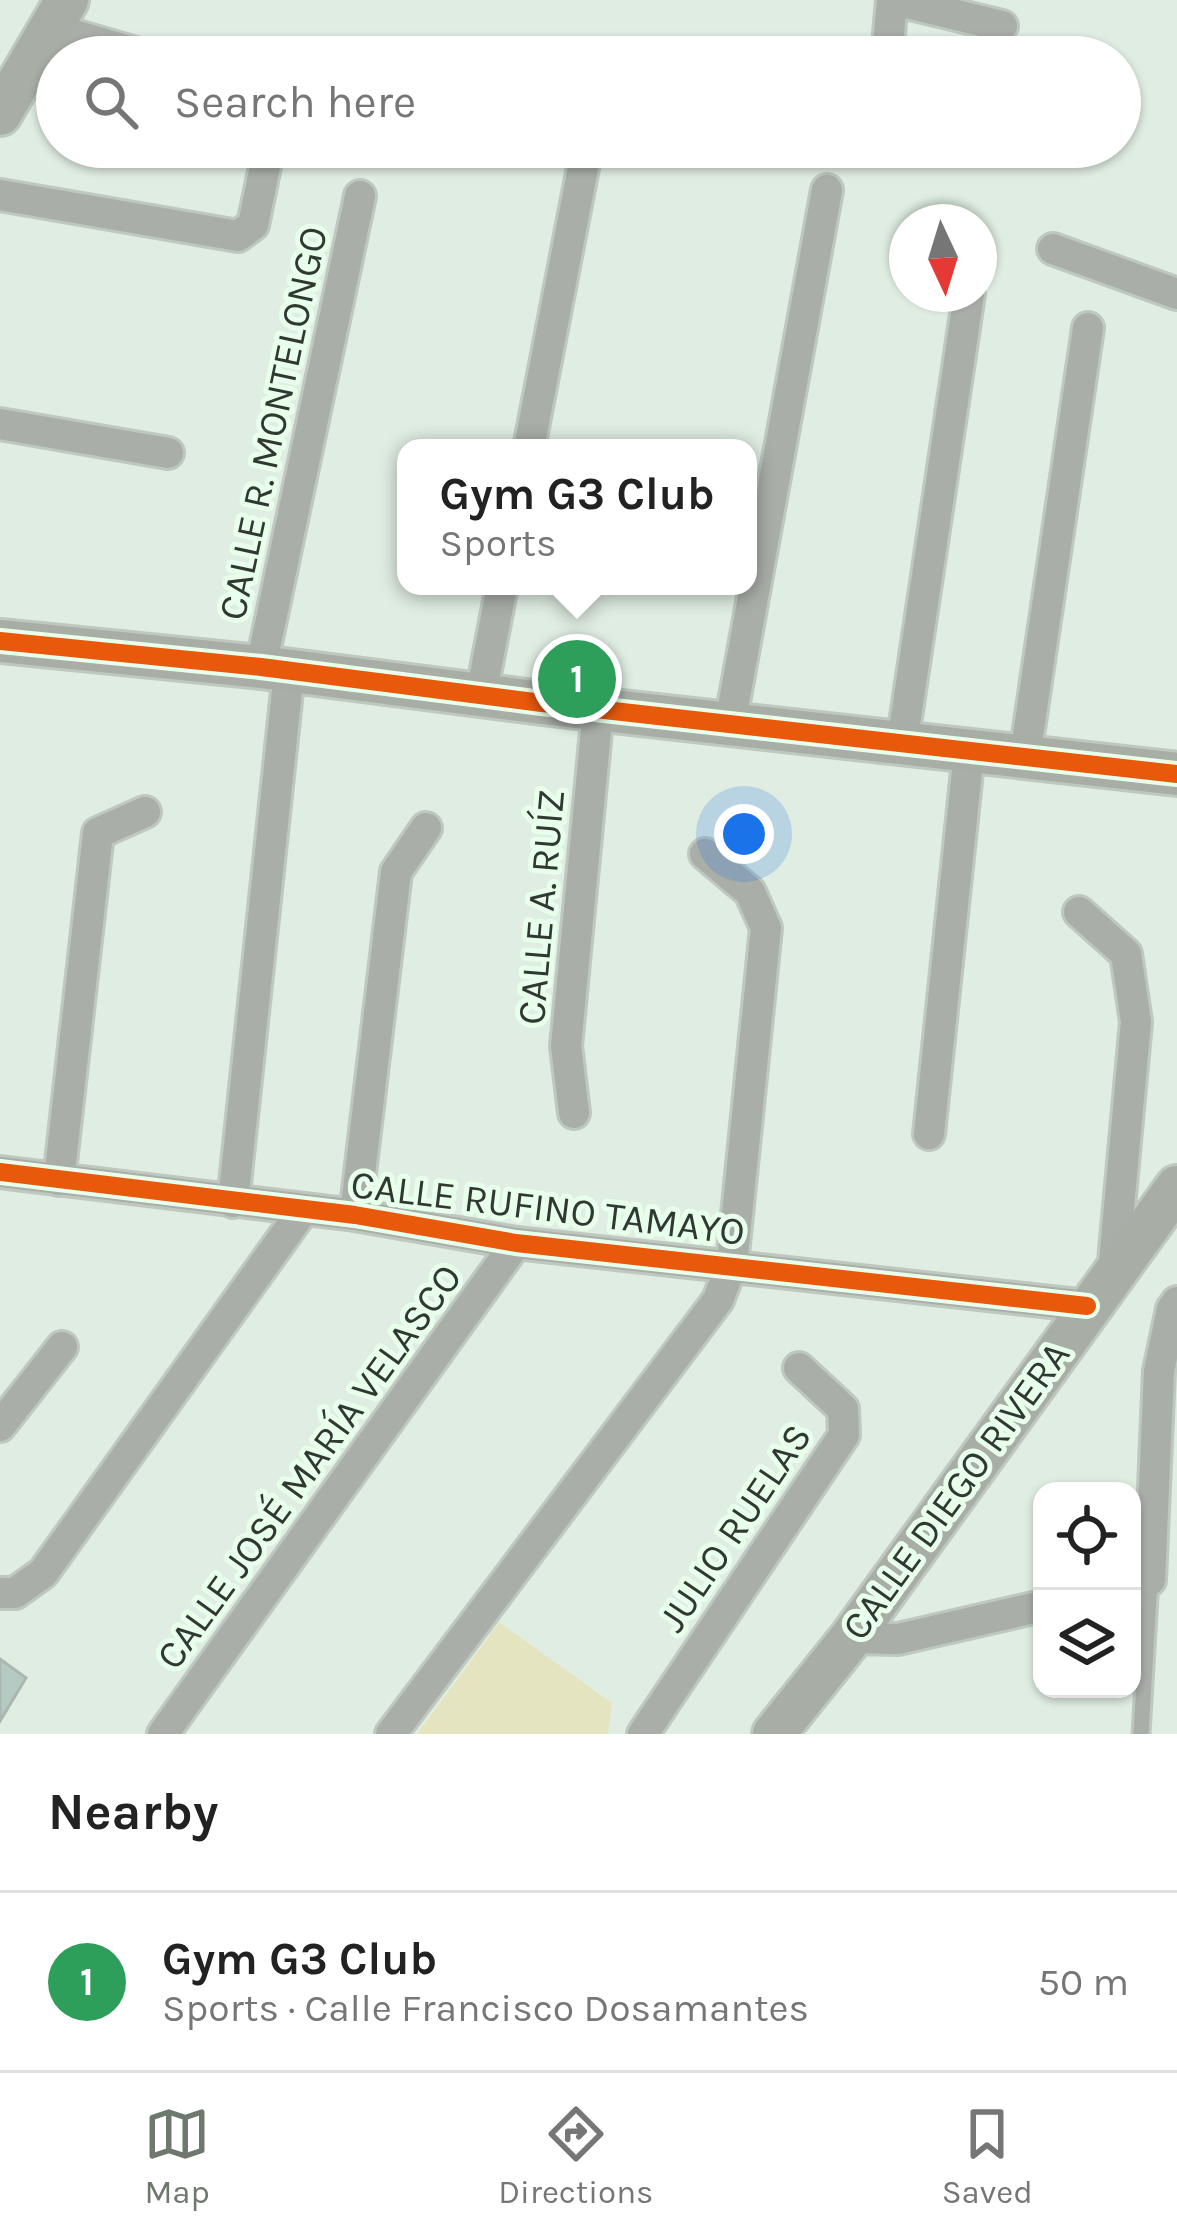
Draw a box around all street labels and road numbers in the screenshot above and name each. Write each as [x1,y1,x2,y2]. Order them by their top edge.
street label: CALLE R. MONTELONGO [209,222,337,624]
street label: CALLE A. RUÍZ [508,788,574,1027]
street label: CALLE RUFINO TAMAYO [348,1161,747,1255]
street label: CALLE JOSÉ MARÍA VELASCO [147,1255,471,1678]
street label: CALLE DIEGO RIVERA [832,1333,1079,1649]
street label: JULIO RUELAS [649,1415,821,1640]

